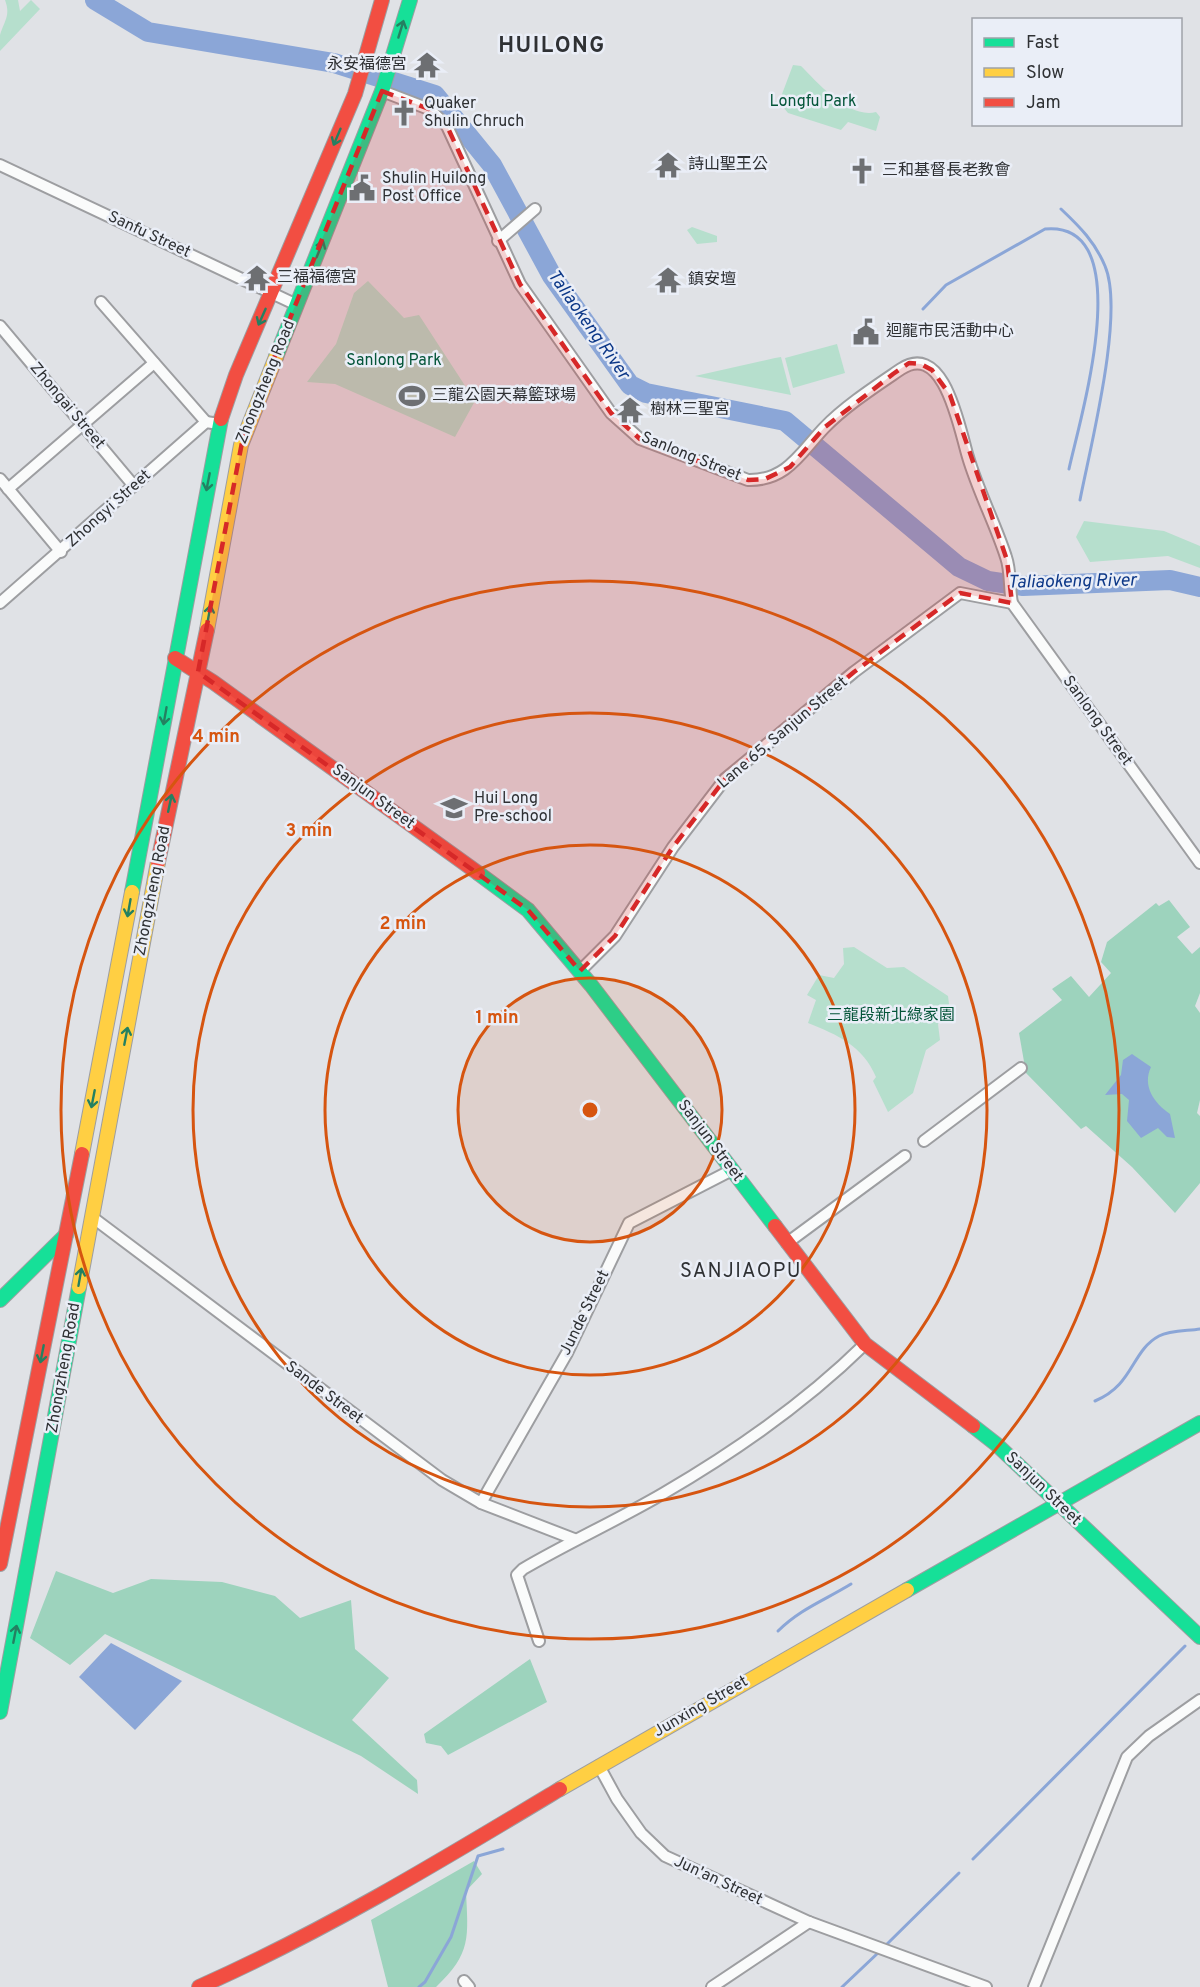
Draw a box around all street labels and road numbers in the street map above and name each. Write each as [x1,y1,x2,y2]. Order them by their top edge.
street label: Sanfu Street [104,207,194,263]
street label: Zhongzheng Road [232,317,300,447]
street label: Zhongai Street [25,359,109,453]
street label: Sanlong Street [638,428,744,486]
street label: Zhongyi Street [62,466,156,552]
street label: Sanlong Street [1058,672,1136,770]
street label: Lane 65, Sanjun Street [714,673,852,793]
street label: Sanjun Street [328,760,418,834]
street label: Zhongzheng Road [131,824,175,958]
street label: Sanjun Street [673,1096,747,1186]
street label: Junde Street [556,1267,614,1359]
street label: Zhongzheng Road [43,1301,85,1435]
street label: Sande Street [281,1357,367,1429]
street label: Sanjun Street [1001,1448,1085,1530]
street label: Junxing Street [650,1672,752,1742]
street label: Jun'an Street [670,1852,766,1910]

